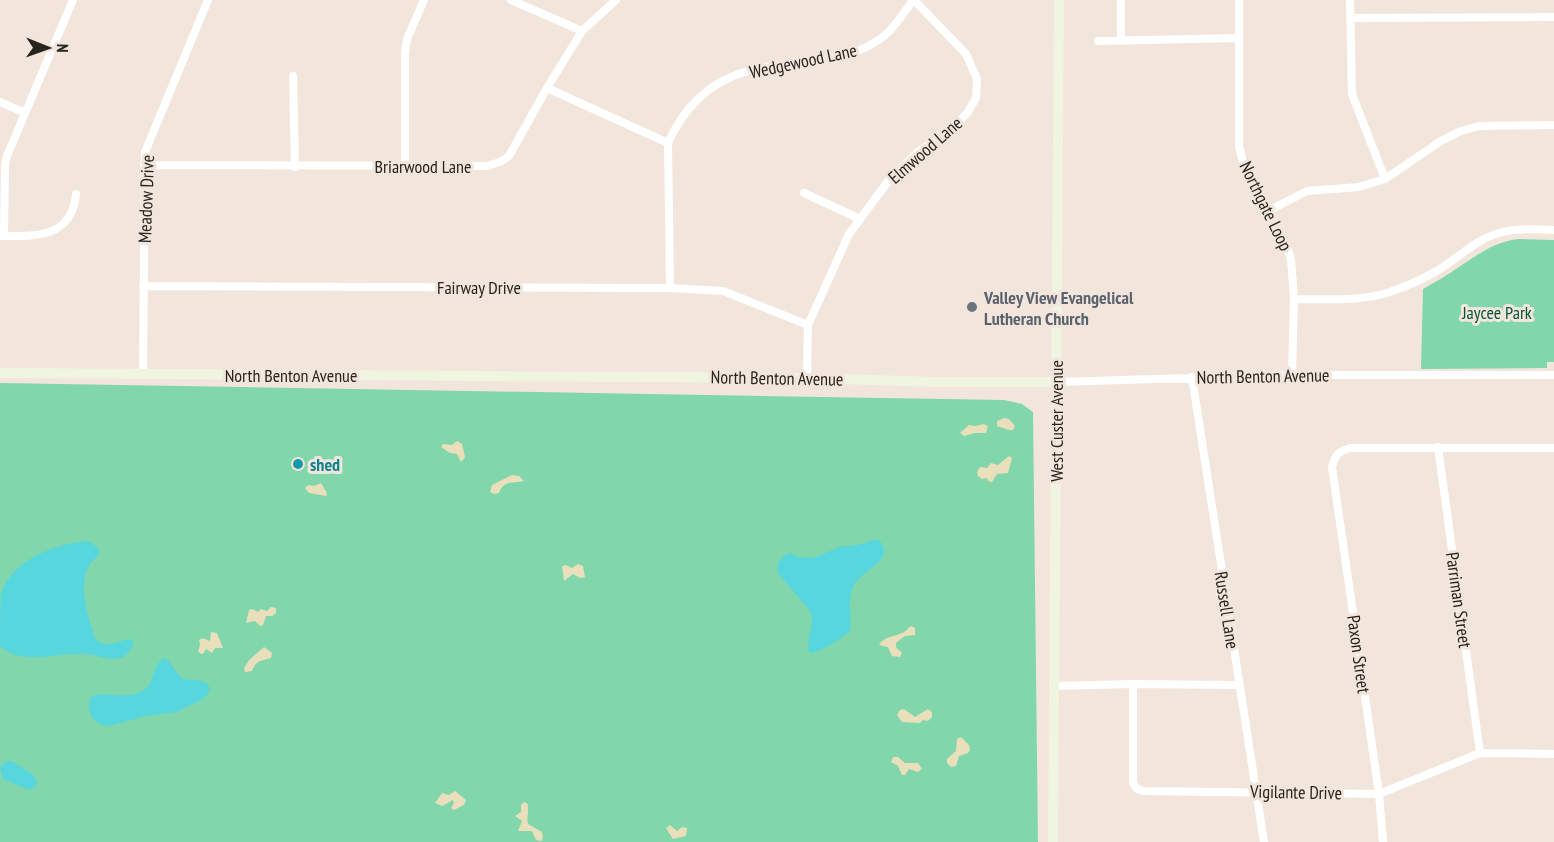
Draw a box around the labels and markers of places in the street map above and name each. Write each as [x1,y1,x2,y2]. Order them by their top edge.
place label: Valley View Evangelical Lutheran Church [983,286,1134,330]
marker: Valley View Evangelical Lutheran Church [965,300,979,314]
place label: shed [310,453,340,476]
marker: shed [291,457,305,471]

